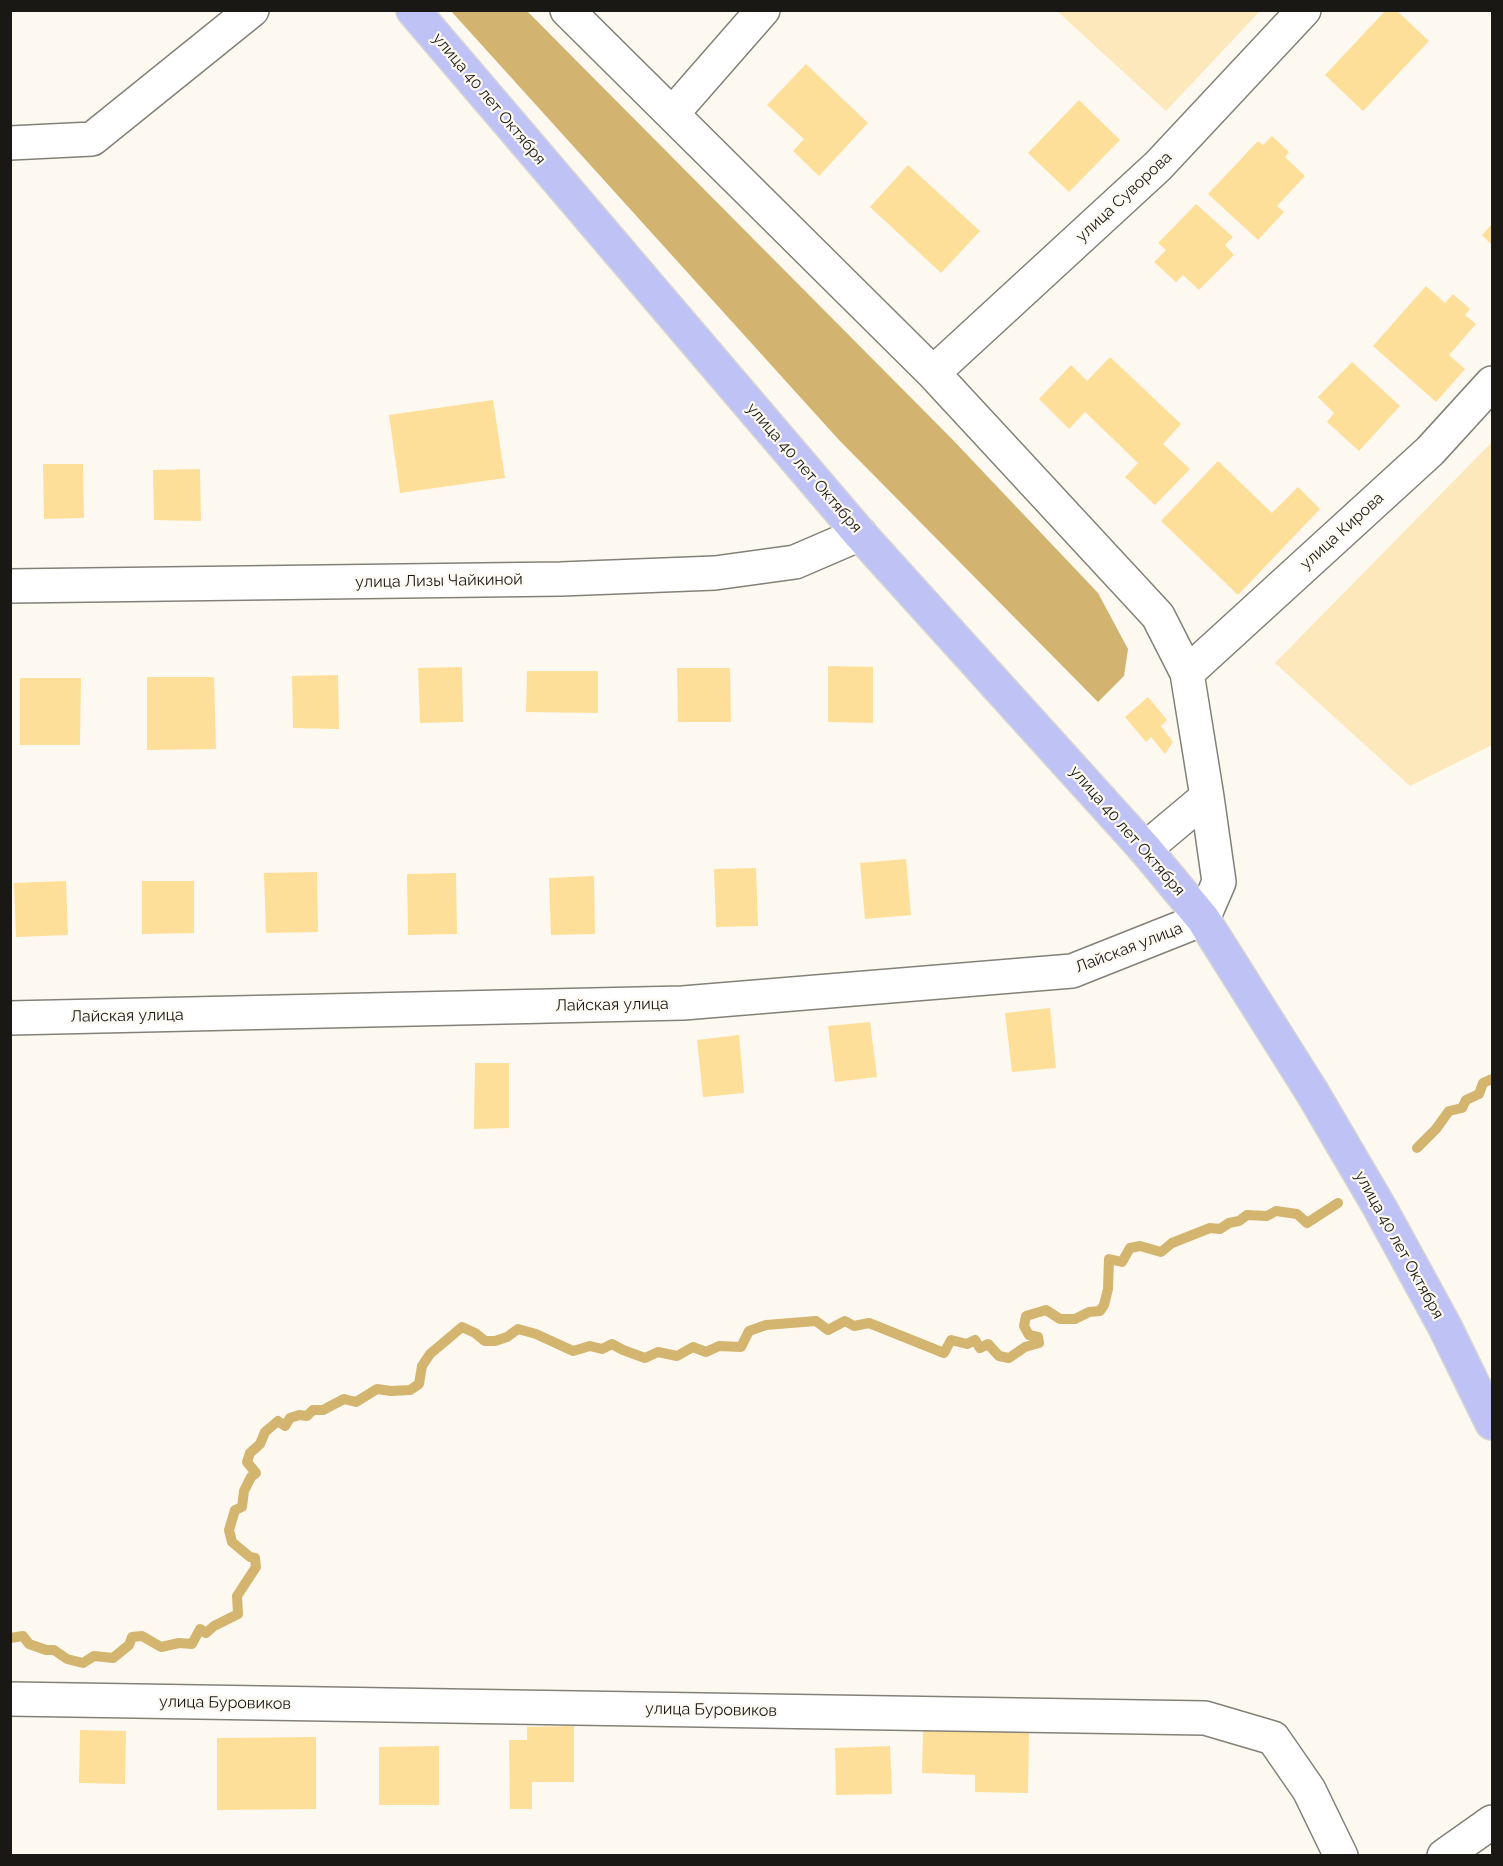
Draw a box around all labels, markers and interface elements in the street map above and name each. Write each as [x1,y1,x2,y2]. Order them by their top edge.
street label: улица 40 лет Октября [428,29,550,169]
street label: улица Суворова [1072,148,1176,246]
street label: улица 40 лет Октября [742,399,866,537]
street label: улица Кирова [1296,489,1388,573]
street label: улица Лизы Чайкиной [355,570,523,592]
street label: улица 40 лет Октября [1065,762,1189,900]
street label: Лайская улица [1073,919,1185,977]
street label: Лайская улица [555,994,669,1016]
street label: Лайская улица [70,1005,184,1027]
street label: улица 40 лет Октября [1350,1168,1448,1322]
street label: улица Буровиков [159,1692,291,1714]
street label: улица Буровиков [645,1699,777,1721]

